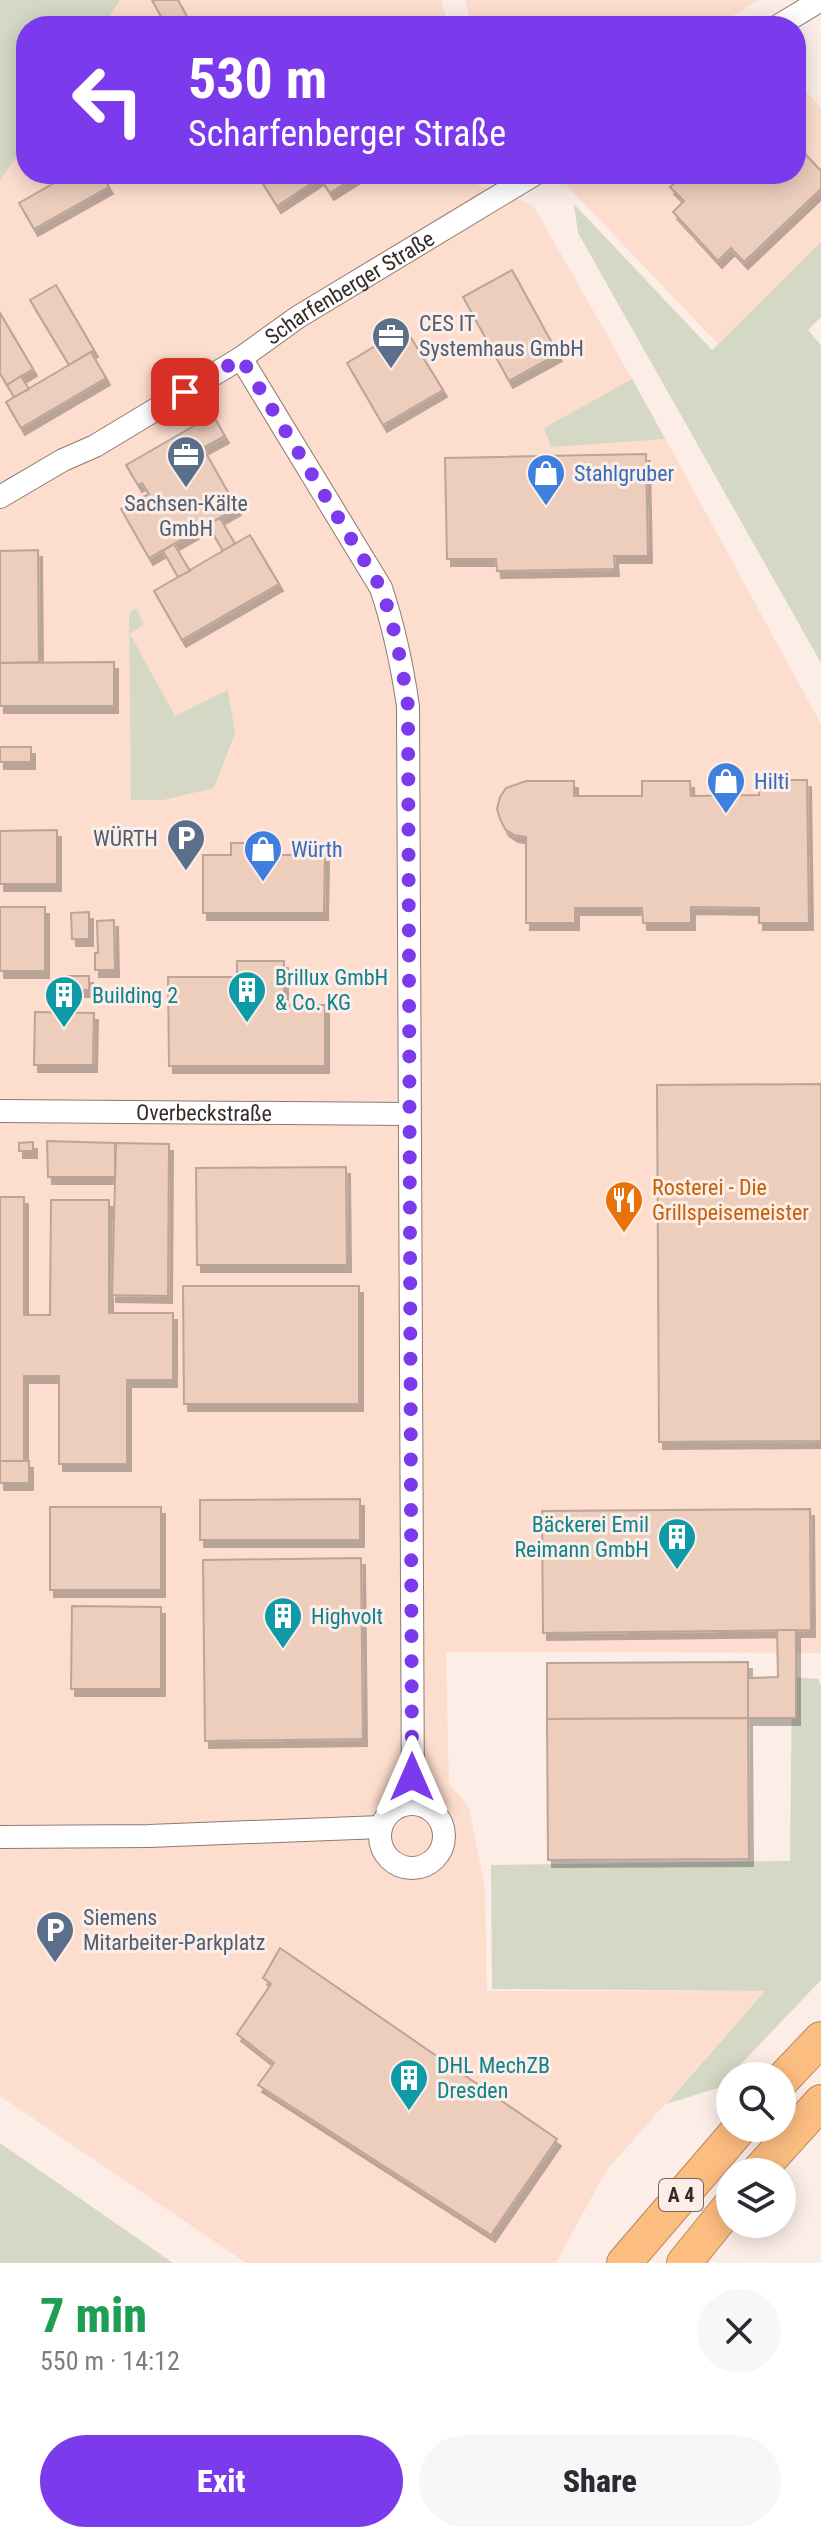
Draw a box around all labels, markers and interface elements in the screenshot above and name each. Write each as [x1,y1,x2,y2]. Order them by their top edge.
text: 530 m [188,46,327,112]
icon: left [56,48,160,152]
text: Scharfenberger Straße [188,113,506,155]
street label: Scharfenberger Straße [260,225,439,349]
place label: CES IT Systemhaus GmbH [419,311,584,361]
office icon: CES IT Systemhaus GmbH [370,315,412,370]
pin [151,358,219,426]
icon: arrive [163,370,207,414]
office icon: Sachsen-Kälte GmbH [165,434,207,489]
shop icon: Stahlgruber [525,452,567,507]
place label: Stahlgruber [574,461,674,486]
place label: Sachsen-Kälte GmbH [124,491,248,541]
shop icon: Hilti [705,760,747,815]
place label: Hilti [754,769,789,794]
parking icon: WÜRTH [165,817,207,872]
place label: WÜRTH [93,826,158,851]
shop icon: Würth [242,828,284,883]
place label: Würth [291,837,343,862]
place label: Brillux GmbH & Co. KG [275,965,388,1015]
building icon: Brillux GmbH & Co. KG [226,969,268,1024]
building icon: Building 2 [43,974,85,1029]
place label: Building 2 [92,983,178,1008]
street label: Overbeckstraße [136,1099,272,1125]
place label: Rosterei - Die Grillspeisemeister [652,1175,809,1225]
restaurant icon: Rosterei - Die Grillspeisemeister [603,1179,645,1234]
place label: Bäckerei Emil Reimann GmbH [514,1512,649,1562]
building icon: Bäckerei Emil Reimann GmbH [656,1516,698,1571]
building icon: Highvolt [262,1595,304,1650]
place label: Highvolt [311,1604,383,1629]
position arrow [370,1735,454,1819]
place label: Siemens Mitarbeiter-Parkplatz [83,1905,265,1955]
parking icon: Siemens Mitarbeiter-Parkplatz [34,1909,76,1964]
place label: DHL MechZB Dresden [437,2053,550,2103]
building icon: DHL MechZB Dresden [388,2057,430,2112]
map controls [716,2062,796,2238]
button: search [716,2062,796,2142]
button: layers [716,2158,796,2238]
road number: A 4 [659,2179,703,2211]
text: 7 min [40,2287,147,2344]
button: close [697,2289,781,2373]
text: 550 m · 14:12 [40,2346,180,2376]
button: Exit [40,2435,403,2527]
button: Share [419,2435,781,2527]

